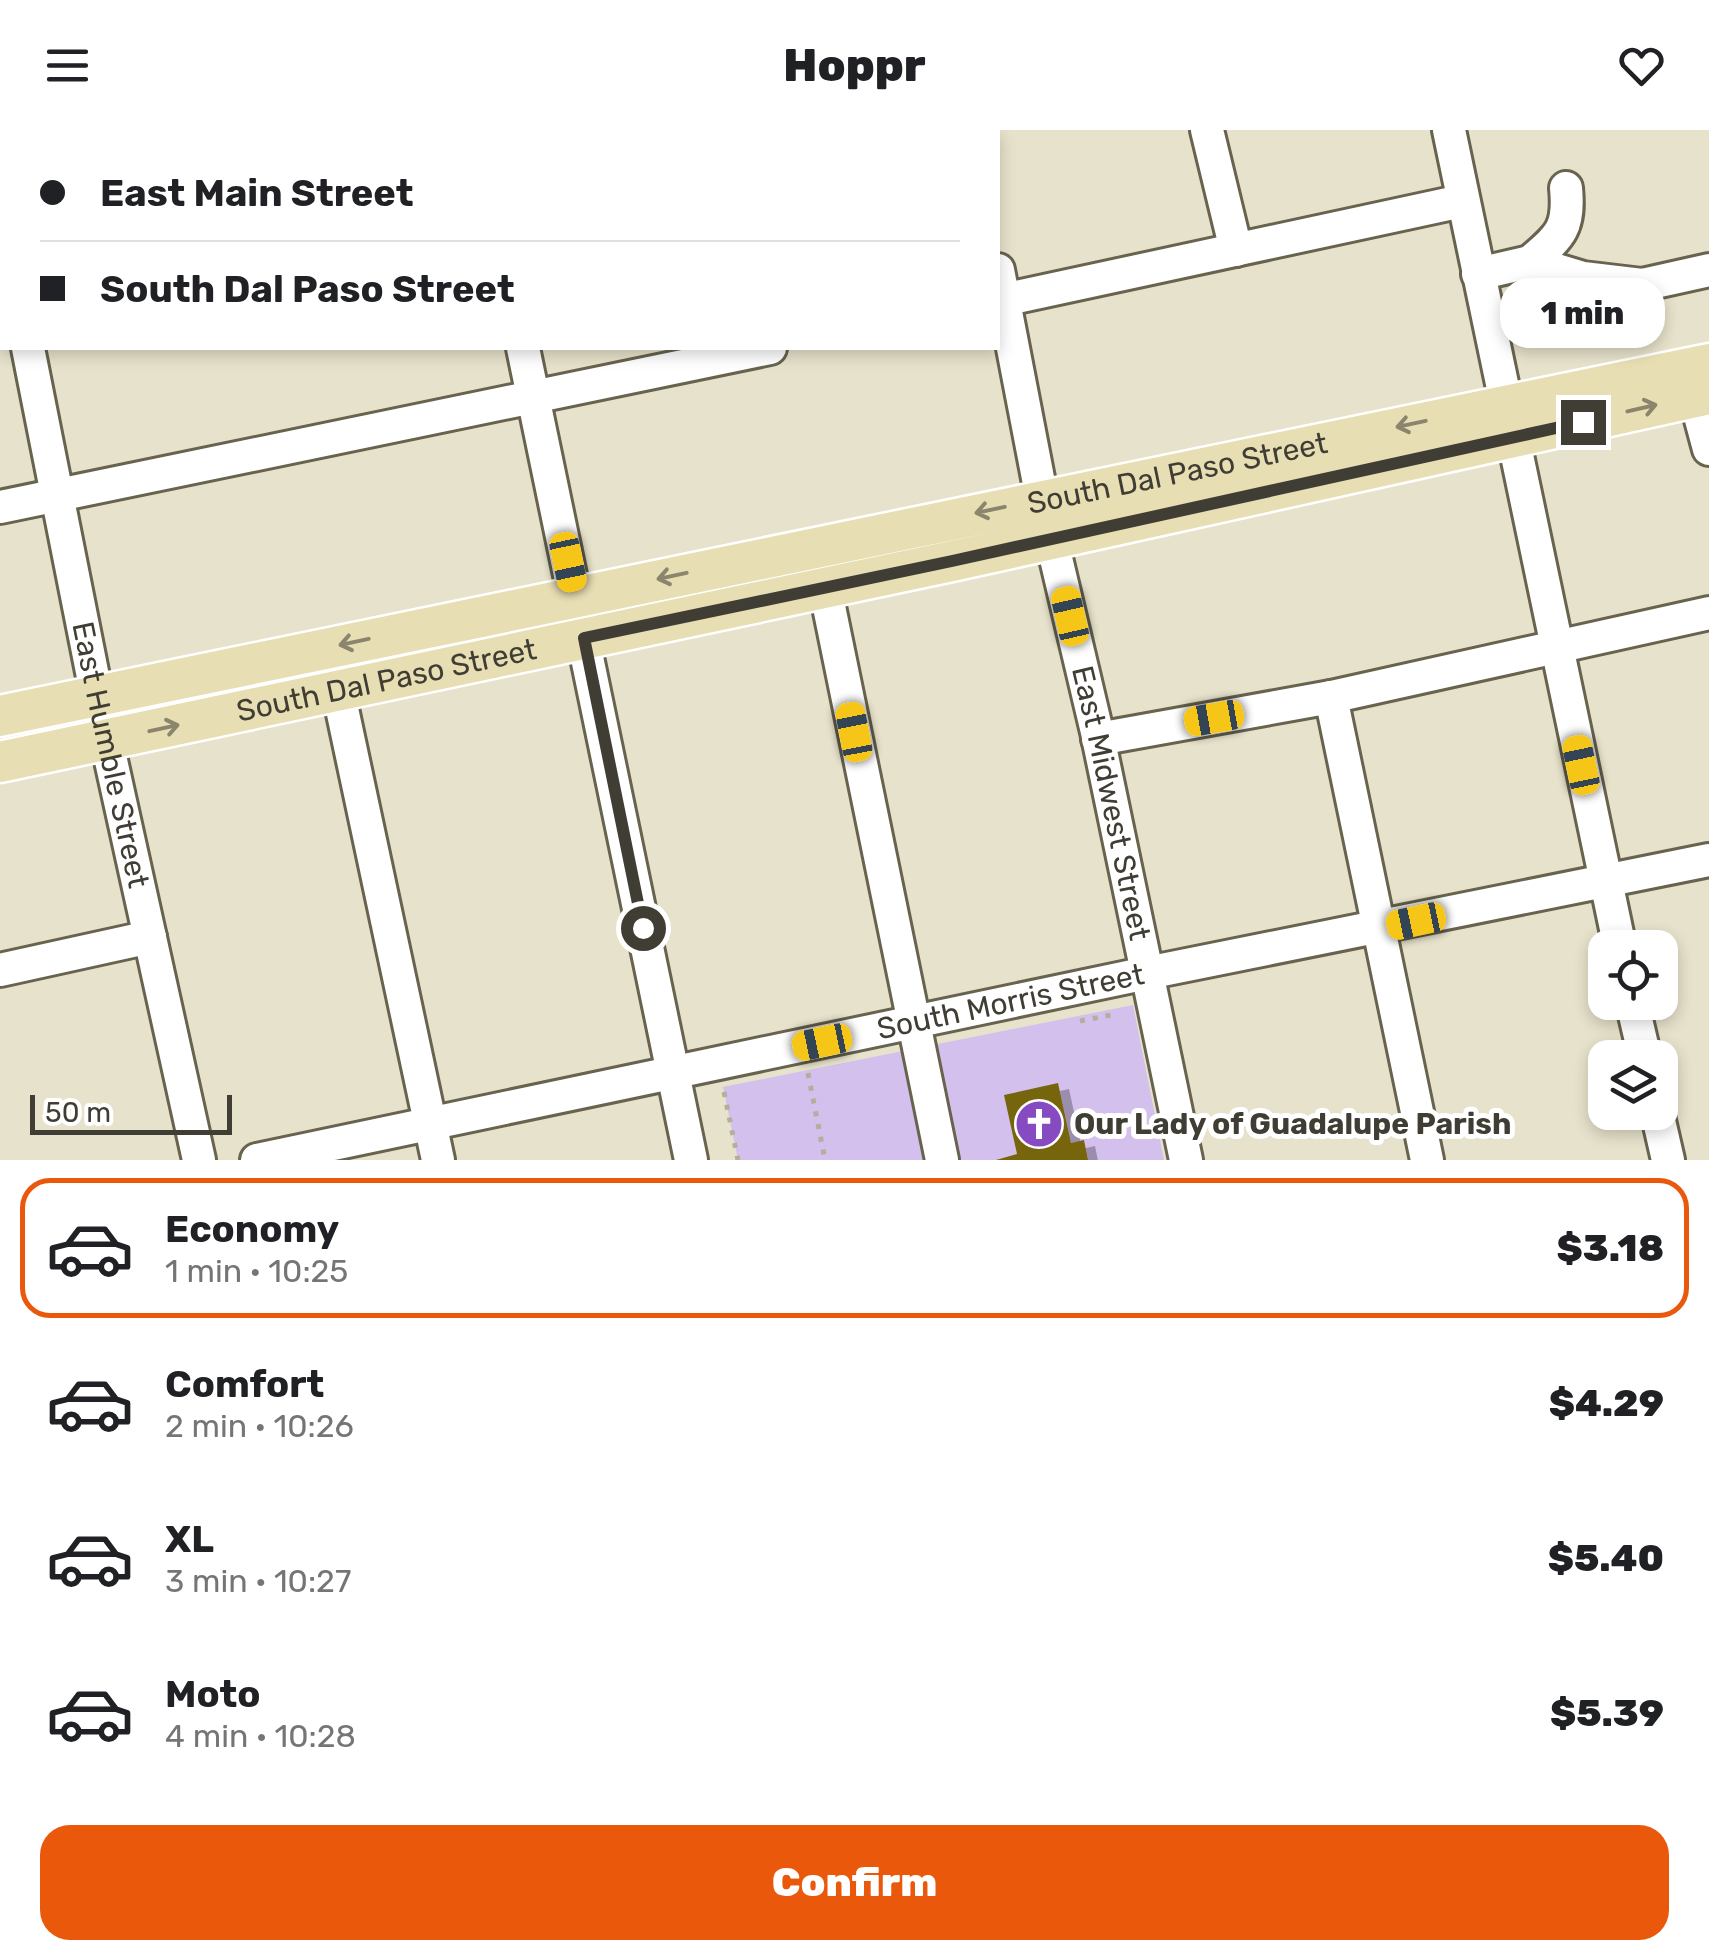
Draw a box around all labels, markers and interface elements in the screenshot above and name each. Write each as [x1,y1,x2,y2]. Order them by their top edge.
icon: menu [40,38,95,93]
icon: heart [1614,38,1669,93]
text: Hoppr [783,39,926,92]
text: East Main Street [100,170,414,216]
text: South Dal Paso Street [100,266,515,312]
callout: 1 min [1500,277,1666,347]
text: 1 min [1541,294,1624,332]
one-way arrow [1625,398,1657,416]
route end [1561,400,1606,445]
one-way arrow [1396,415,1428,434]
street label: South Dal Paso Street [1024,425,1331,522]
one-way arrow [975,501,1007,520]
car [547,530,589,594]
one-way arrow [656,567,688,586]
car [1049,583,1091,649]
street label: East Humble Street [65,619,157,891]
street label: South Dal Paso Street [233,631,540,730]
one-way arrow [338,634,370,653]
street label: East Midwest Street [1064,662,1158,944]
car [1182,698,1246,738]
car [834,700,874,764]
one-way arrow [147,718,179,736]
car [1560,733,1602,797]
car [1384,900,1448,942]
route start [621,906,666,951]
map controls [1588,930,1678,1130]
button: locate [1588,930,1678,1020]
street label: South Morris Street [874,956,1148,1047]
car [790,1021,854,1063]
button: layers [1588,1040,1678,1130]
scale bar [30,1090,232,1134]
text: 50 m [45,1096,111,1129]
church icon: Our Lady of Guadalupe Parish [1013,1098,1065,1150]
place label: Our Lady of Guadalupe Parish [1074,1106,1511,1142]
icon: car [45,1203,135,1293]
text: Economy [165,1206,339,1252]
text: $3.18 [1557,1225,1664,1271]
text: 1 min · 10:25 [165,1252,348,1290]
icon: car [45,1358,135,1448]
text: Comfort [165,1361,324,1407]
text: $4.29 [1549,1380,1664,1426]
text: 2 min · 10:26 [165,1407,354,1445]
icon: car [45,1513,135,1603]
text: XL [165,1516,214,1562]
text: $5.40 [1548,1535,1664,1581]
text: 3 min · 10:27 [165,1562,351,1600]
icon: car [45,1668,135,1758]
text: Moto [165,1671,261,1717]
text: $5.39 [1550,1690,1664,1736]
text: 4 min · 10:28 [165,1717,356,1755]
button: Confirm [40,1825,1669,1940]

